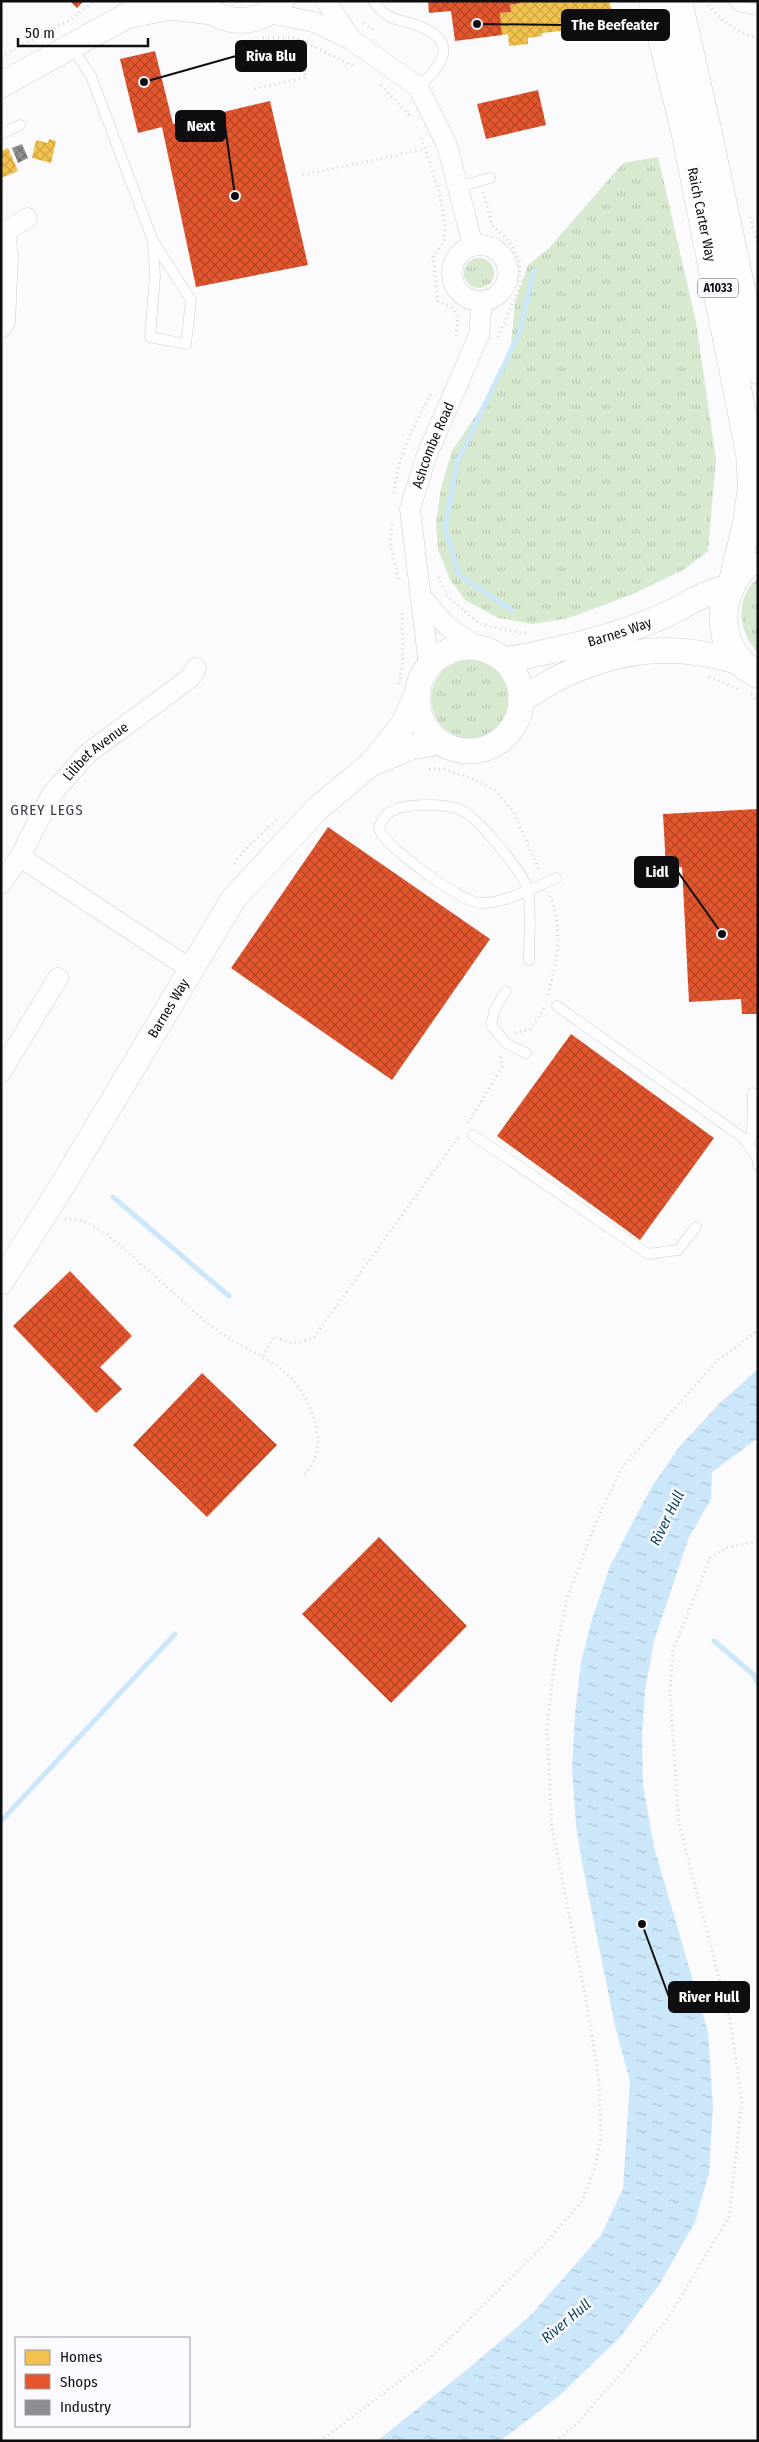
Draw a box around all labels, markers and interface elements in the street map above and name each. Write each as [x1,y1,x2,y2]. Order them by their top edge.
callout: The Beefeater [562,10,669,40]
scale bar [18,15,148,47]
text: The Beefeater [571,16,659,34]
text: 50 m [25,24,55,42]
callout: Riva Blu [236,41,306,71]
text: Riva Blu [246,47,296,65]
callout: Next [176,111,225,141]
text: Next [187,117,216,135]
street label: Raich Carter Way [684,166,719,264]
road number: A1033 [698,278,738,298]
street label: Ashcombe Road [409,400,458,490]
street label: Barnes Way [586,613,655,651]
street label: Lilibet Avenue [60,719,132,784]
district label: GREY LEGS [10,801,84,819]
callout: Lidl [635,857,678,887]
text: Lidl [645,863,669,881]
street label: Barnes Way [144,975,193,1041]
water label: River Hull [646,1487,688,1548]
callout: River Hull [669,1982,749,2012]
text: River Hull [679,1988,740,2006]
water label: River Hull [538,2295,594,2347]
legend [15,2337,190,2427]
text: Homes [60,2348,102,2366]
text: Shops [60,2373,98,2391]
text: Industry [60,2398,111,2416]

